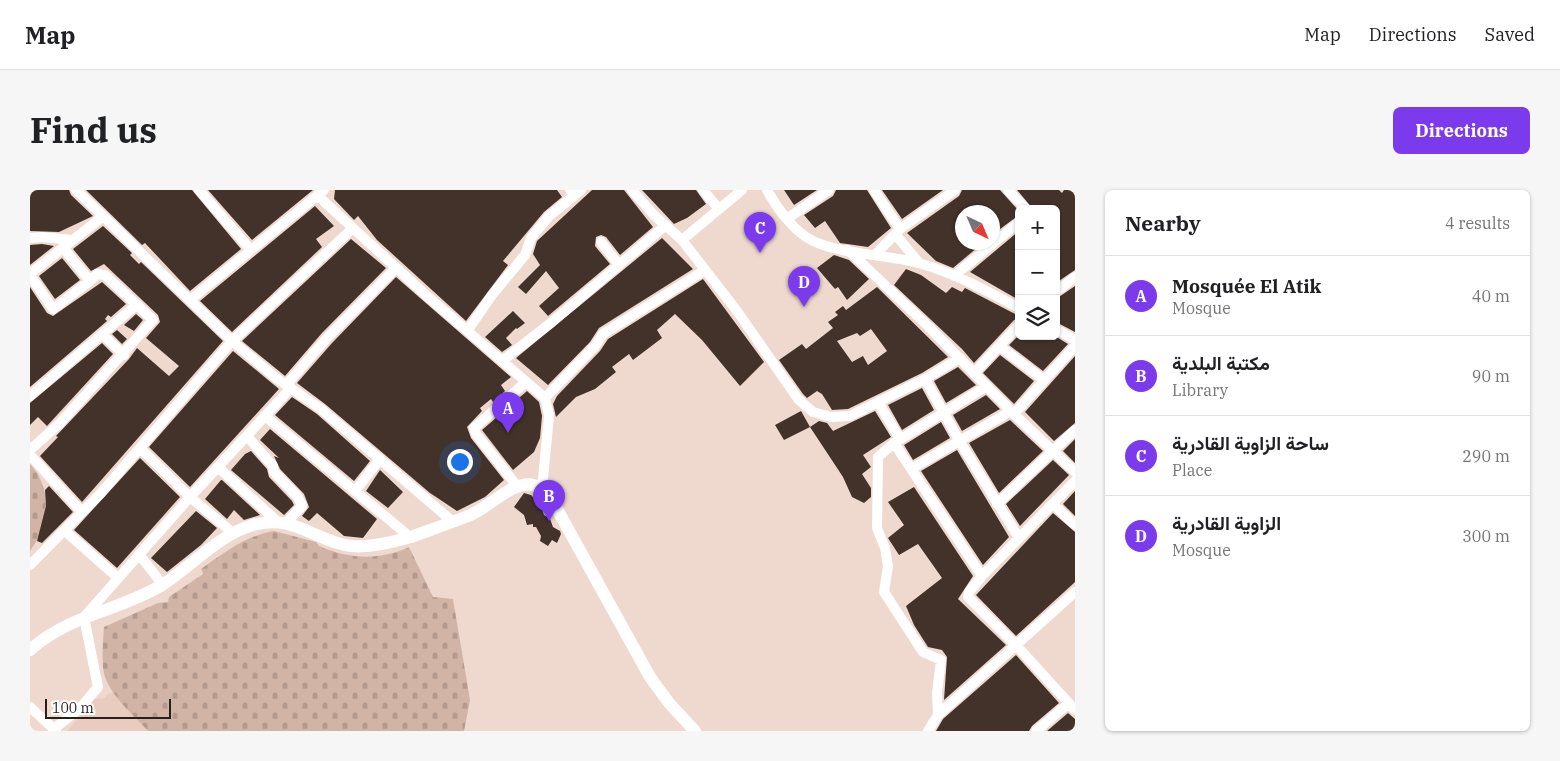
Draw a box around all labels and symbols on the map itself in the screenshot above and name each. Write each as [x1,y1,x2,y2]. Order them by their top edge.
north arrow [955,205,1000,250]
pin: C [744,212,776,253]
pin: D [788,266,820,307]
pin: A [492,392,524,433]
your location [447,449,473,475]
pin: B [533,480,565,521]
scale bar [45,696,171,719]

